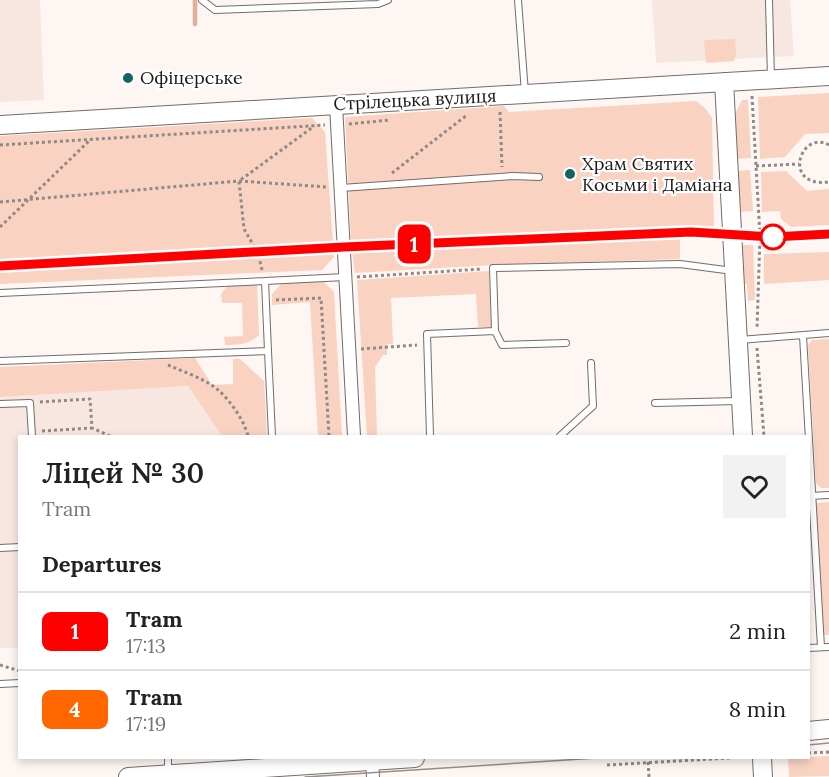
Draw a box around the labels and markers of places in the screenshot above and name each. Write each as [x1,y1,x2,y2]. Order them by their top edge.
place label: Офіцерське [140,66,243,89]
marker: Офіцерське [121,71,135,85]
place label: Храм Святих Косьми і Даміана [582,152,732,196]
marker: Храм Святих Косьми і Даміана [563,167,577,181]
unlabelled marker [760,224,786,250]

